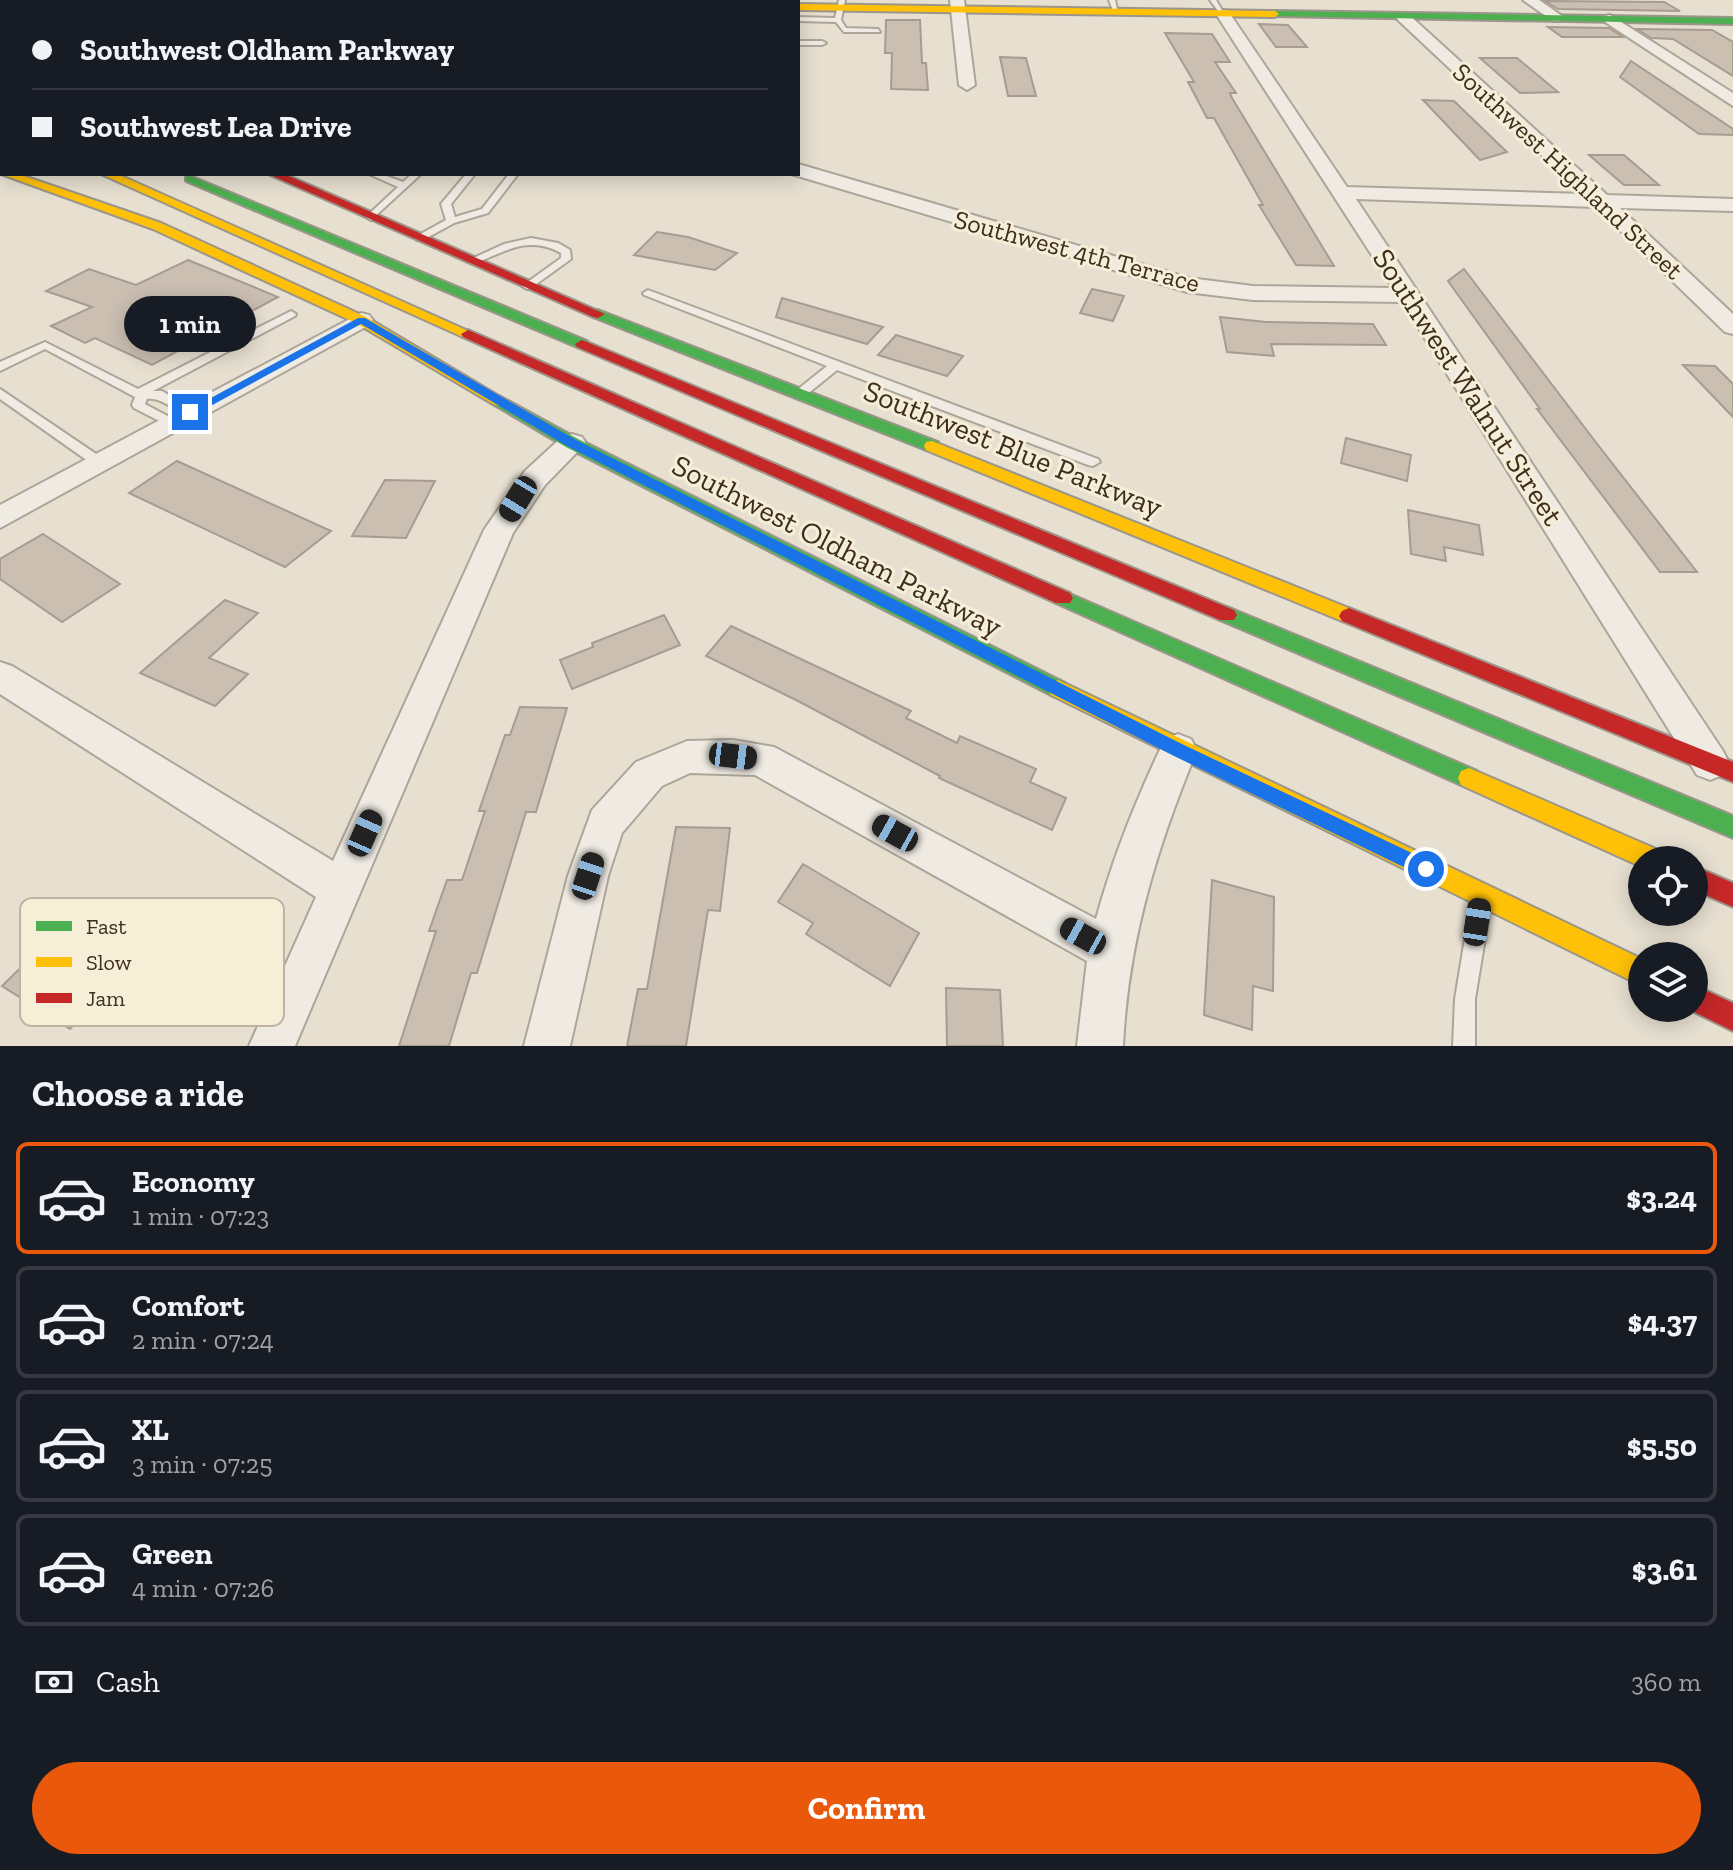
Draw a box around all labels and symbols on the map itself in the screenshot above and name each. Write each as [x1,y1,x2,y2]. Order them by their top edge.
street label: Southwest Highland Street [1446,56,1690,286]
street label: Southwest 4th Terrace [951,203,1203,299]
street label: Southwest Walnut Street [1365,242,1571,532]
callout: 1 min [124,296,256,352]
street label: Southwest Blue Parkway [858,373,1168,526]
route end [172,394,208,430]
street label: Southwest Oldham Parkway [666,447,1008,645]
car [495,472,541,526]
car [708,741,758,771]
car [344,806,386,860]
car [868,811,922,855]
car [569,849,607,903]
route start [1408,851,1444,887]
car [1461,896,1493,948]
legend [20,898,284,1026]
text: Fast [86,913,127,940]
car [1056,914,1110,958]
text: Slow [86,949,132,976]
text: Jam [86,985,125,1012]

